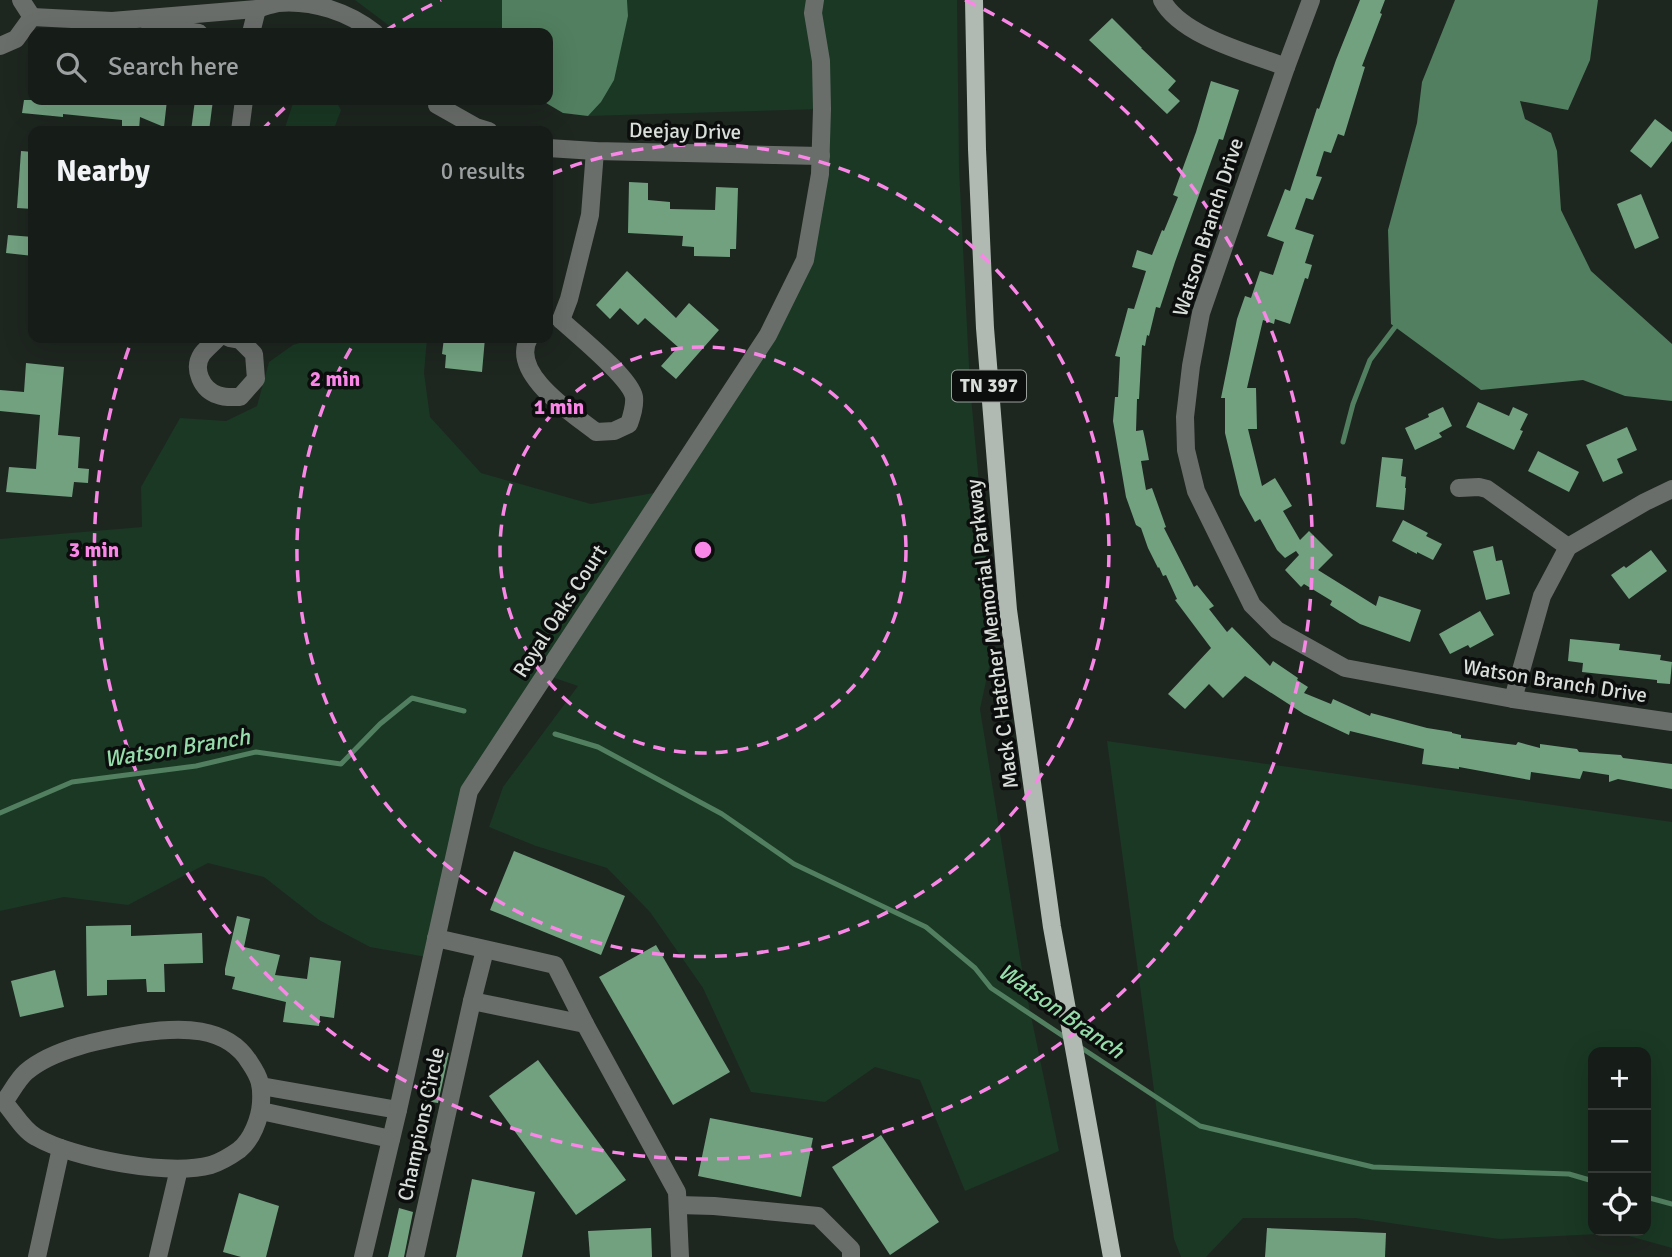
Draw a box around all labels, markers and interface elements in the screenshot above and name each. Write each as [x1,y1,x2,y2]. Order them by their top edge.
search box [28,28,553,105]
icon: search [52,48,90,86]
text: Search here [108,51,239,83]
street label: Deejay Drive [629,117,741,145]
street label: Watson Branch Drive [1167,135,1249,319]
text: Nearby [56,153,150,190]
text: 0 results [441,157,525,186]
text: 2 min [310,366,360,392]
road number: TN 397 [952,370,1026,402]
text: 1 min [534,394,584,420]
street label: Mack C Hatcher Memorial Parkway [960,478,1024,790]
text: 3 min [69,537,119,563]
centre of rings [691,538,715,562]
street label: Royal Oaks Court [507,540,613,682]
street label: Watson Branch Drive [1461,654,1649,708]
water label: Watson Branch [102,722,253,774]
water label: Watson Branch [992,957,1131,1066]
street label: Champions Circle [392,1045,450,1203]
map controls [1588,1047,1651,1236]
button: + [1588,1047,1651,1110]
button: − [1588,1110,1651,1173]
button: locate [1588,1173,1651,1236]

